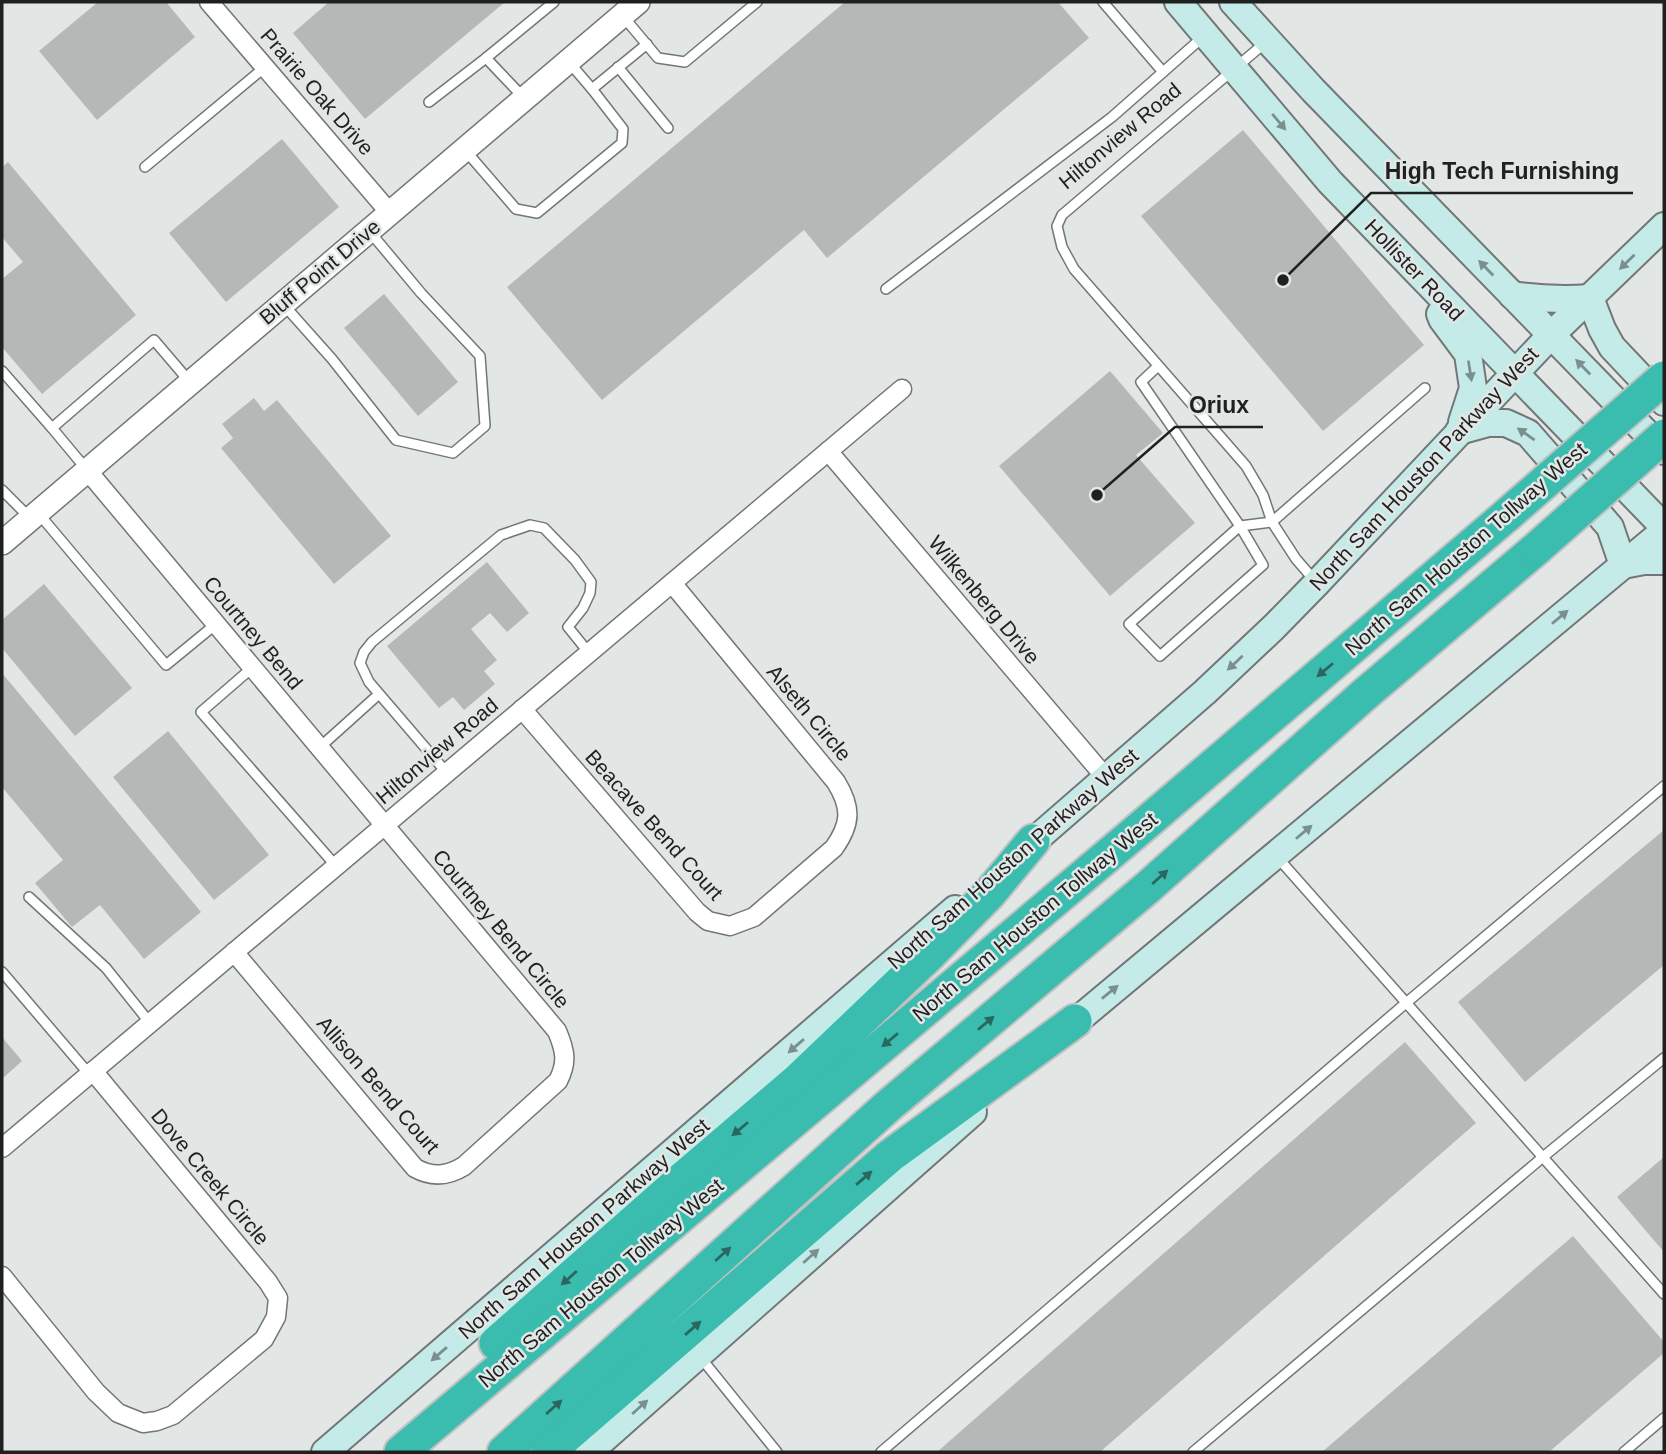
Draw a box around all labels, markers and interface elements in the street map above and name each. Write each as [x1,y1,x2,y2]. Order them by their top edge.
street label: Prairie Oak Drive [256,24,379,160]
street label: Hiltonview Road [1054,78,1185,193]
one-way arrow [1271,113,1286,130]
callout: High Tech Furnishing [1371,149,1633,193]
text: High Tech Furnishing [1385,158,1619,184]
street label: Hollister Road [1360,214,1468,325]
street label: Bluff Point Drive [255,215,385,329]
one-way arrow [1619,254,1636,270]
one-way arrow [1479,260,1495,277]
street label: North Sam Houston Parkway West [1305,342,1543,595]
one-way arrow [1575,359,1591,376]
one-way arrow [1465,360,1476,382]
callout: Oriux [1175,383,1263,427]
text: Oriux [1189,392,1249,418]
one-way arrow [1516,427,1535,441]
street label: North Sam Houston Tollway West [1340,437,1591,660]
street label: Wilkenberg Drive [924,531,1045,668]
street label: Courtney Bend [200,572,307,694]
one-way arrow [1551,610,1569,625]
one-way arrow [1226,655,1244,671]
street label: Alseth Circle [763,660,856,765]
one-way arrow [1316,663,1334,678]
street label: Hiltonview Road [371,693,502,808]
street label: North Sam Houston Parkway West [883,744,1143,974]
street label: Beacave Bend Court [581,745,728,904]
street label: North Sam Houston Tollway West [908,807,1162,1026]
one-way arrow [1296,825,1313,840]
street label: Courtney Bend Circle [428,845,574,1013]
one-way arrow [1151,869,1168,885]
one-way arrow [1101,985,1118,1000]
street label: Allison Bend Court [313,1011,444,1158]
one-way arrow [978,1016,995,1031]
one-way arrow [881,1032,899,1047]
one-way arrow [788,1038,805,1053]
street label: Dove Creek Circle [147,1104,274,1249]
street label: North Sam Houston Parkway West [454,1114,714,1344]
one-way arrow [732,1121,749,1136]
one-way arrow [855,1170,873,1186]
street label: North Sam Houston Tollway West [474,1173,728,1392]
one-way arrow [714,1246,732,1262]
one-way arrow [802,1249,819,1264]
one-way arrow [560,1270,578,1286]
one-way arrow [684,1321,701,1336]
one-way arrow [430,1346,447,1361]
one-way arrow [545,1399,562,1415]
one-way arrow [632,1400,649,1415]

